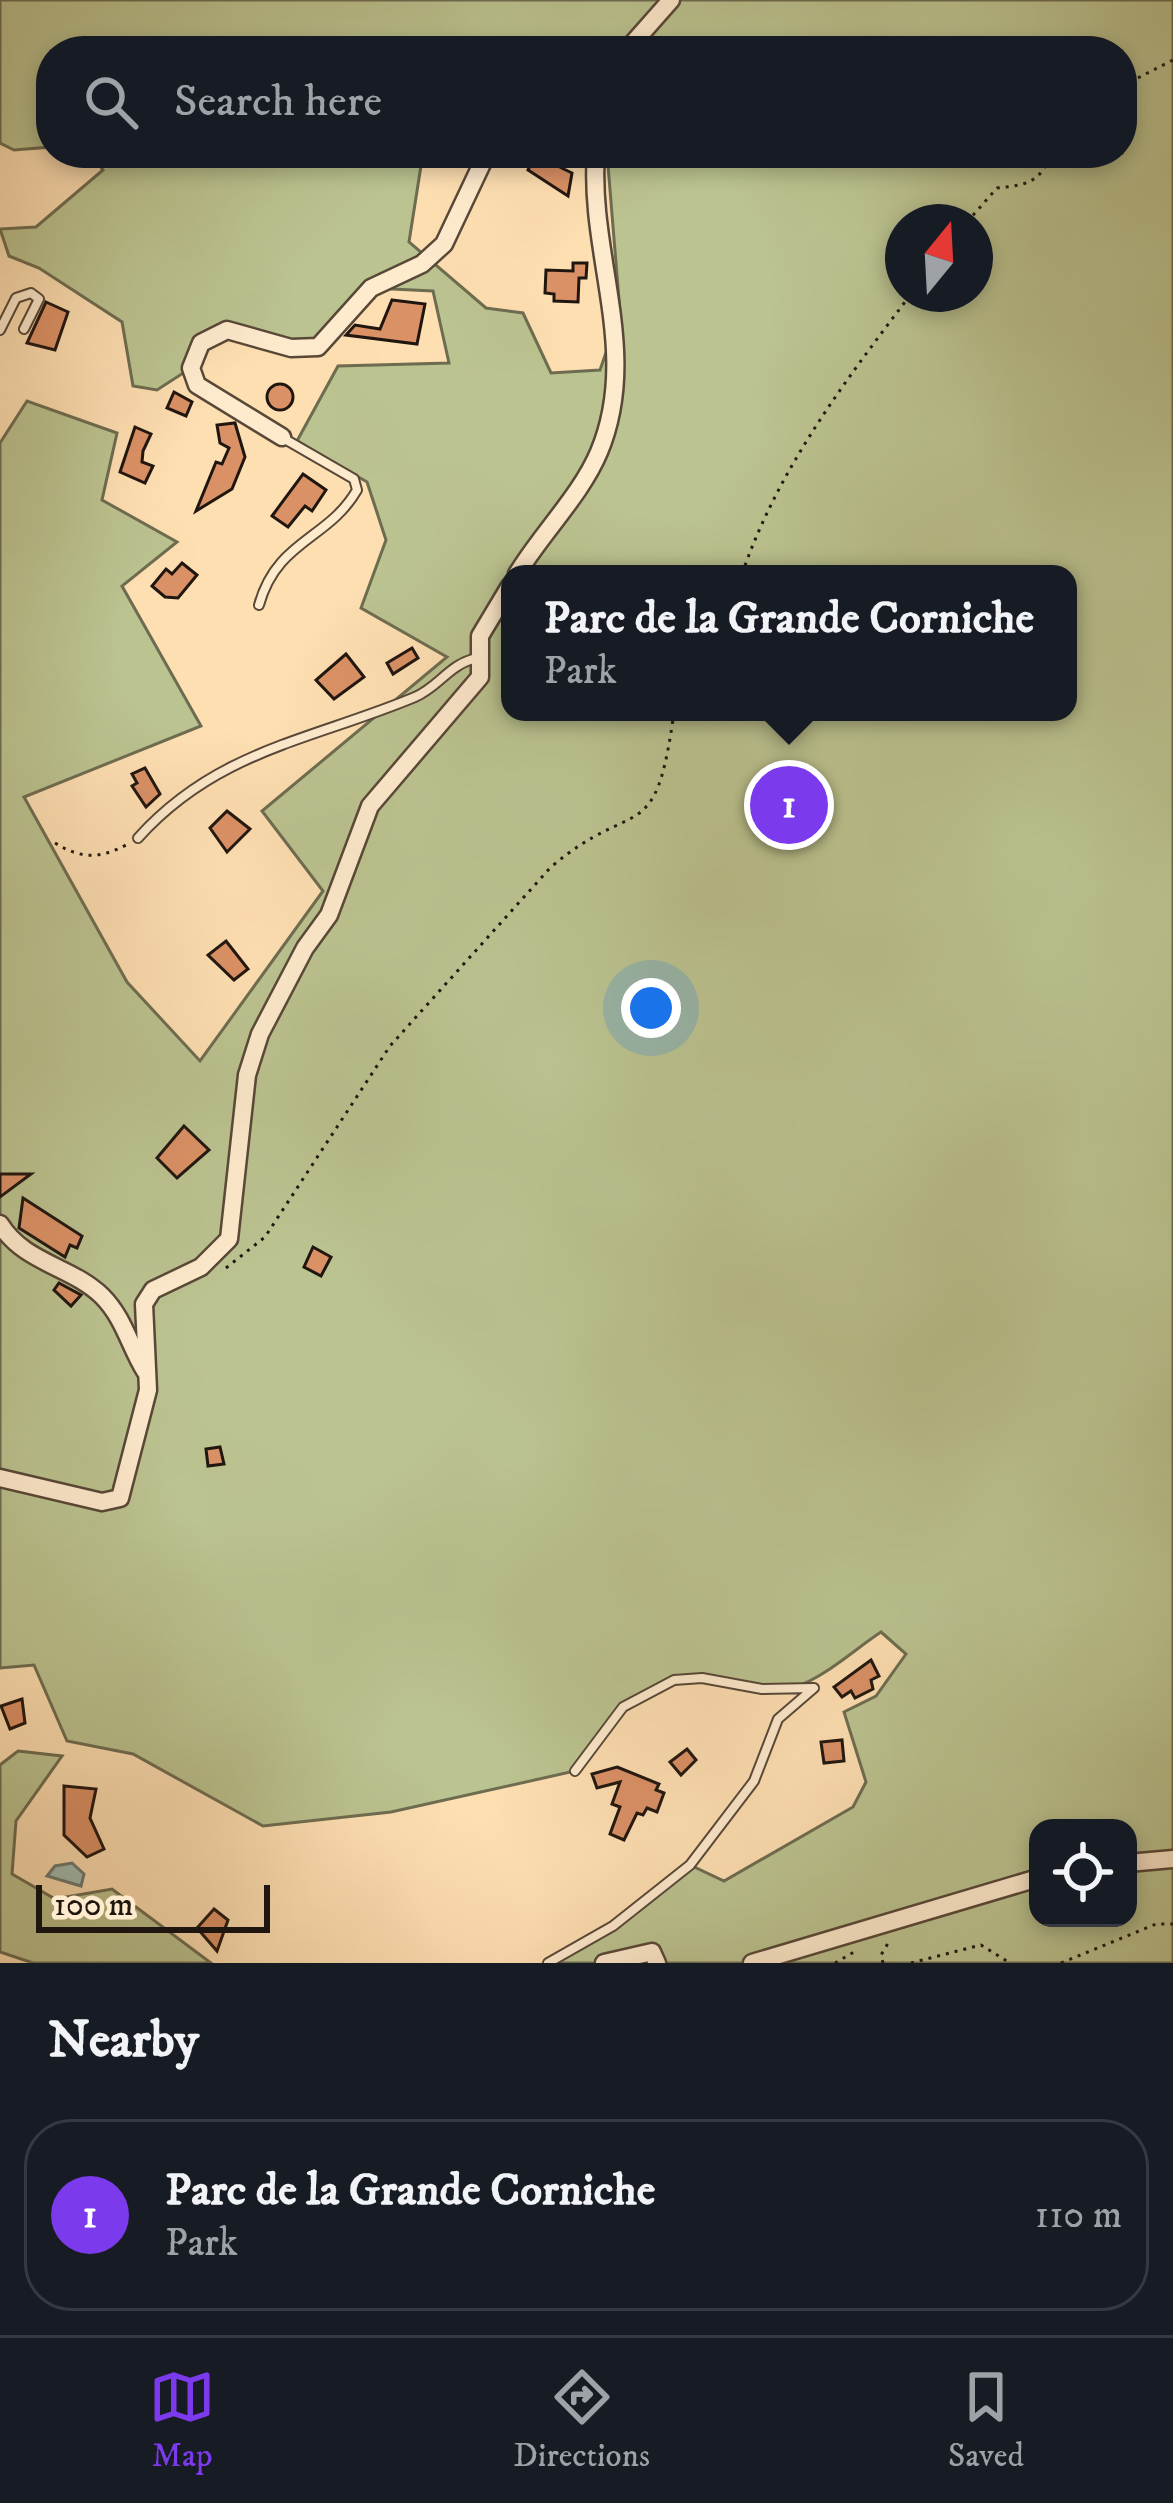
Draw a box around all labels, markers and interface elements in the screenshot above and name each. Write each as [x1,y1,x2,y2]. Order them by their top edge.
search box [36,36,1137,168]
icon: search [78,69,144,135]
text: Search here [174,74,382,130]
north arrow [885,204,993,312]
popup [501,565,1077,721]
text: Parc de la Grande Corniche [544,591,1034,647]
text: Park [544,647,617,696]
pin: 1 [750,760,828,850]
your location [621,978,681,1038]
map controls [1029,1819,1137,1927]
button: locate [1029,1819,1137,1927]
scale bar [36,1879,270,1932]
text: 100 m [54,1885,133,1926]
text: Nearby [48,2009,199,2073]
text: Parc de la Grande Corniche [165,2163,655,2219]
text: 1 [83,2191,97,2240]
text: 110 m [1035,2191,1122,2240]
text: Park [165,2219,238,2268]
tab: Map [149,2364,215,2477]
tab: Directions [513,2364,650,2477]
tab: Saved [948,2364,1024,2477]

